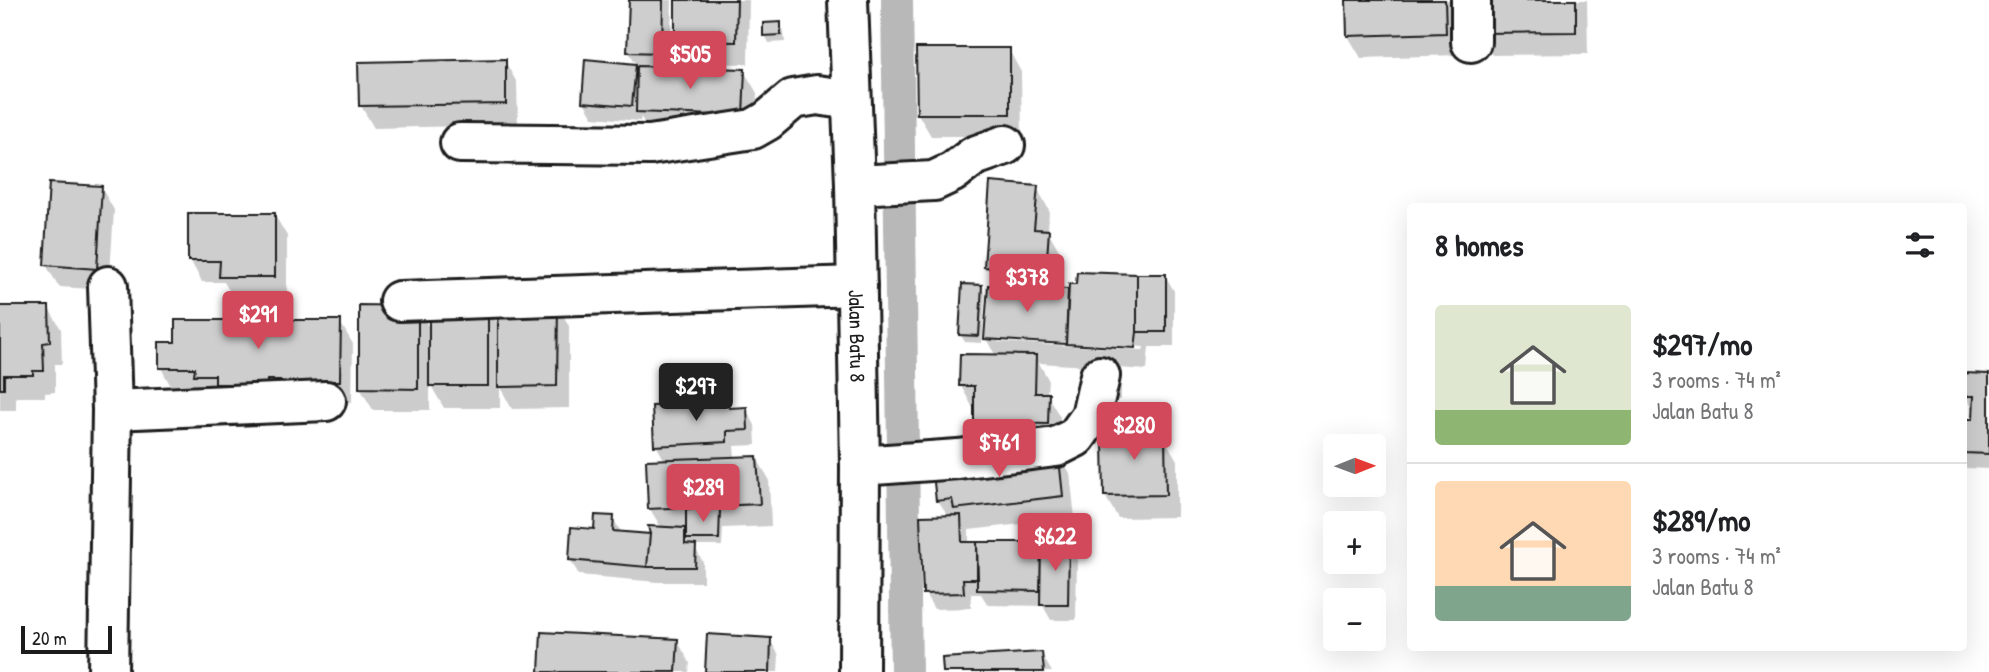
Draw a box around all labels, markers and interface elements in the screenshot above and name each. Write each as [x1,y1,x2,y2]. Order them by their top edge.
pin: $505 [649,32,731,91]
text: $505 [669,38,711,69]
text: 8 homes [1435,225,1523,265]
icon: filters [1901,226,1939,264]
pin: $378 [986,254,1068,314]
text: $378 [1005,261,1049,292]
street label: Jalan Batu 8 [842,289,873,382]
pin: $291 [217,292,299,351]
text: $291 [238,298,278,329]
text: $297/mo [1652,324,1752,364]
icon: home [1491,333,1575,417]
pin: $297 [655,364,737,423]
text: 3 rooms · 74 m² [1652,364,1781,395]
text: $297 [675,370,717,401]
text: Jalan Batu 8 [1652,395,1753,426]
pin: $280 [1093,402,1175,462]
text: $280 [1113,409,1155,440]
pin: $761 [958,420,1040,479]
text: $761 [979,426,1019,457]
north arrow [1323,434,1386,497]
map controls [1323,434,1386,651]
pin: $289 [662,464,744,524]
text: $289 [683,471,723,502]
text: $289/mo [1652,500,1750,540]
icon: home [1491,509,1575,593]
button: + [1323,511,1386,574]
pin: $622 [1014,514,1096,573]
text: $622 [1034,520,1076,551]
text: 3 rooms · 74 m² [1652,540,1781,571]
text: Jalan Batu 8 [1652,571,1753,602]
button: − [1323,588,1386,651]
scale bar [21,623,112,655]
text: 20 m [32,625,67,651]

